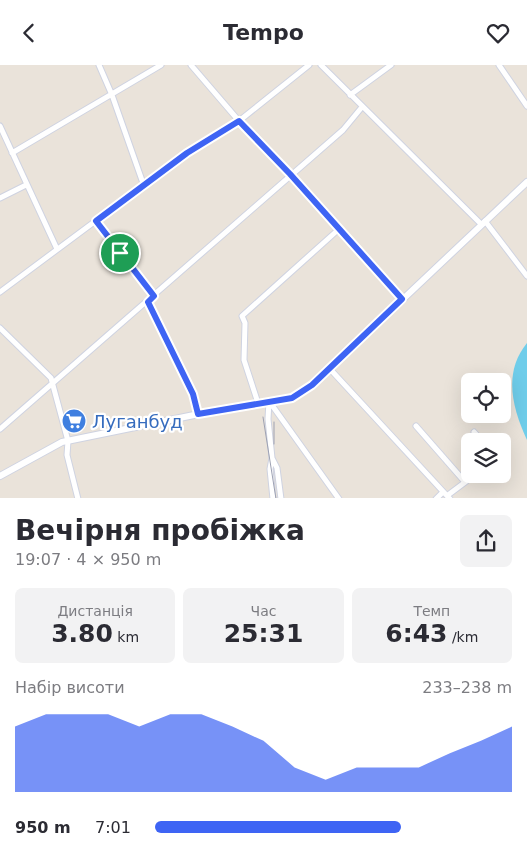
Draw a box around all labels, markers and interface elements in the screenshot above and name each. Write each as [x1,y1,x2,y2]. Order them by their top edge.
icon: back [15,19,43,47]
icon: heart [484,19,512,47]
text: Tempo [223,20,304,45]
pin [99,232,141,274]
icon: arrive [106,239,134,267]
map controls [461,373,511,483]
button: locate [461,373,511,423]
supermarket icon: Луганбуд [61,408,87,434]
place label: Луганбуд [92,411,183,432]
button: layers [461,433,511,483]
text: Вечірня пробіжка [15,514,305,547]
button: share [460,515,512,567]
text: 19:07 · 4 × 950 m [15,550,161,569]
text: Дистанція [57,603,133,619]
text: Час [251,603,276,619]
text: Темп [413,603,450,619]
text: 3.80 [51,619,113,648]
text: 25:31 [224,619,303,648]
text: 6:43 [385,619,447,648]
text: km [113,629,139,645]
text: /km [447,629,478,645]
text: Набір висоти [15,678,125,697]
text: 233–238 m [422,678,512,697]
text: 950 m [15,818,71,837]
text: 7:01 [95,818,131,837]

